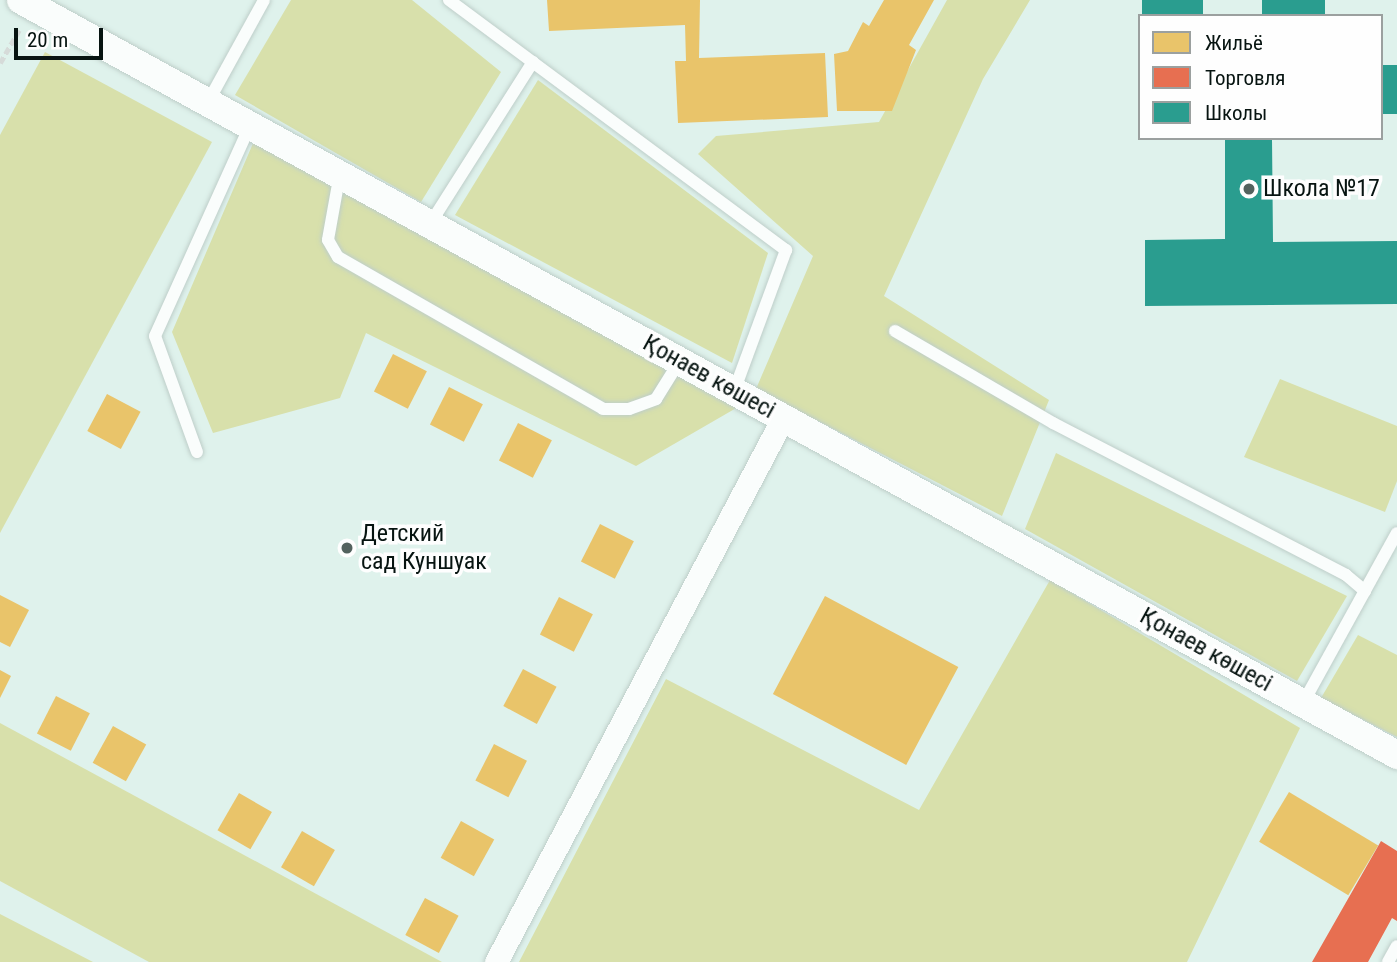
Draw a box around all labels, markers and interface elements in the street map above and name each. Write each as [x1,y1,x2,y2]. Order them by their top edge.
scale bar [18,14,107,58]
legend [1138,14,1383,140]
text: 20 m [27,28,68,52]
text: Жильё [1205,31,1263,55]
text: Торговля [1205,66,1285,90]
text: Школы [1205,101,1267,125]
place label: Школа №17 [1263,175,1380,203]
marker: Школа №17 [1241,181,1257,197]
street label: Қонаев көшесі [638,329,780,425]
place label: Детский сад Куншуак [361,520,487,576]
marker: Детский сад Куншуак [339,540,355,556]
street label: Қонаев көшесі [1135,602,1277,698]

